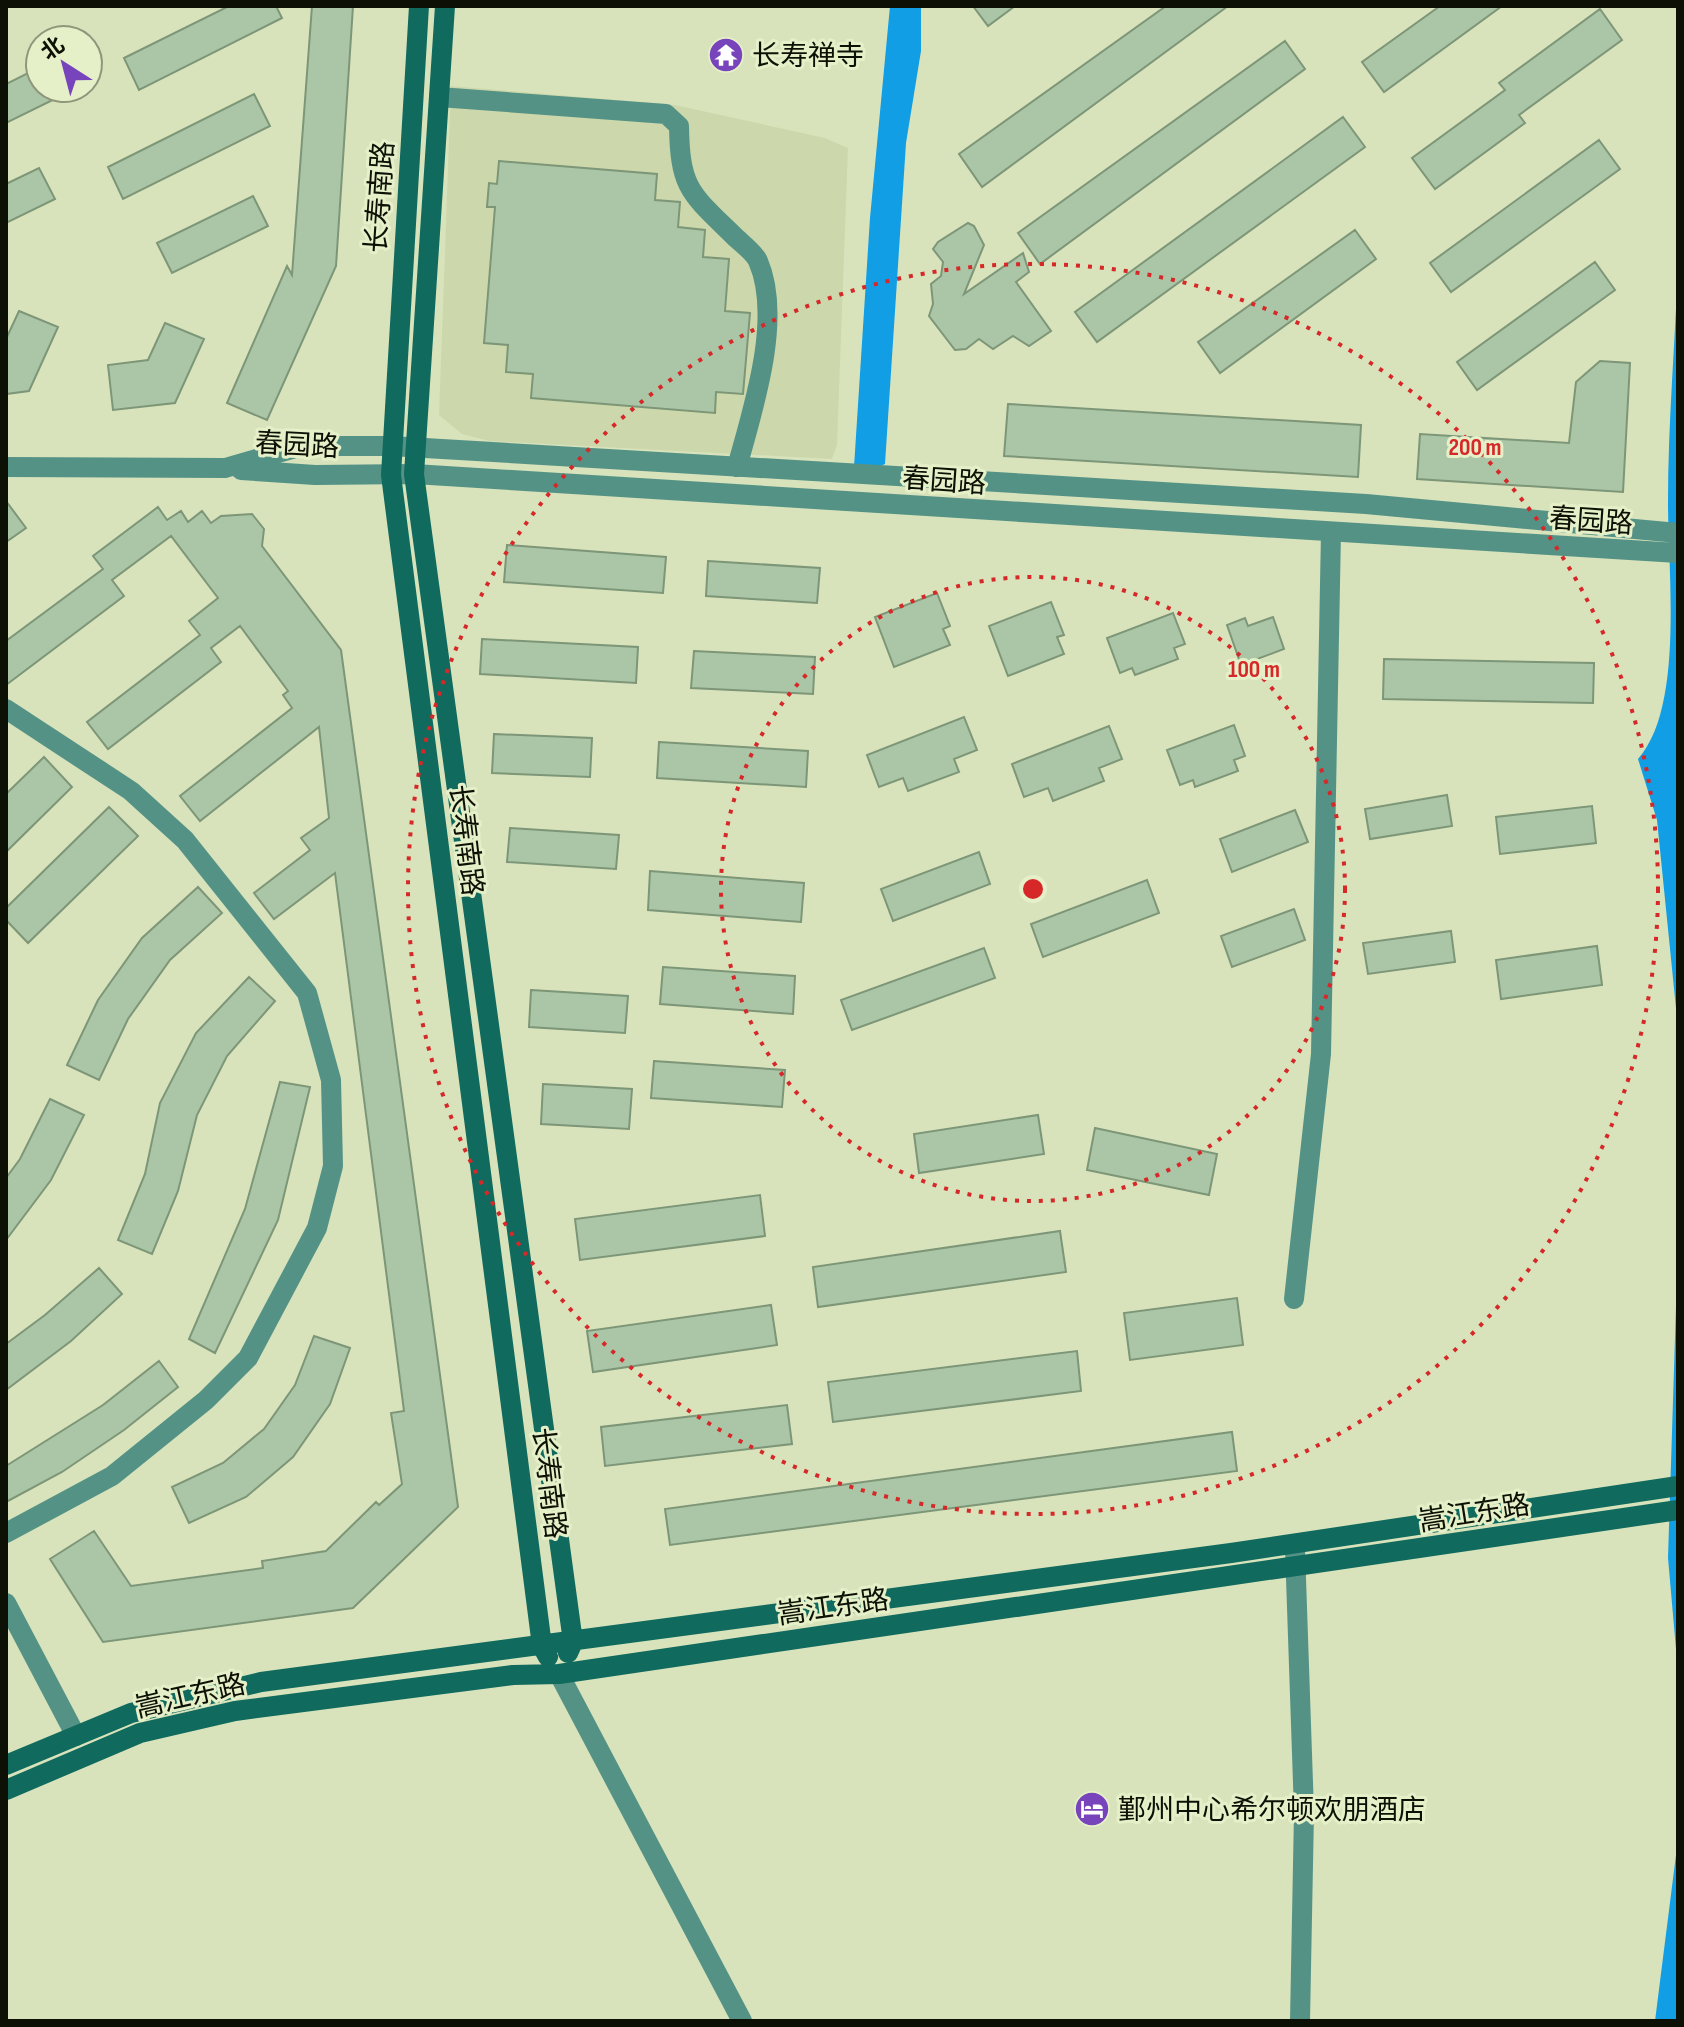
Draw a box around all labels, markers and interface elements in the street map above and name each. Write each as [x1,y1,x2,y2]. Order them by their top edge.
north arrow [24,24,104,104]
text: 北 [36,32,70,66]
temple icon: 长寿禅寺 [707,36,745,74]
place label: 长寿禅寺 [752,40,864,73]
street label: 长寿南路 [360,140,401,254]
street label: 春园路 [254,427,340,464]
text: 200 m [1448,433,1502,462]
street label: 春园路 [901,462,987,501]
street label: 春园路 [1548,502,1634,541]
text: 100 m [1228,655,1280,684]
street label: 长寿南路 [442,783,489,898]
centre of rings [1019,875,1047,903]
street label: 长寿南路 [525,1426,572,1541]
street label: 嵩江东路 [1416,1488,1532,1539]
street label: 嵩江东路 [775,1583,891,1632]
street label: 嵩江东路 [132,1668,249,1725]
hotel icon: 鄞州中心希尔顿欢朋酒店 [1073,1790,1111,1828]
place label: 鄞州中心希尔顿欢朋酒店 [1118,1794,1426,1827]

